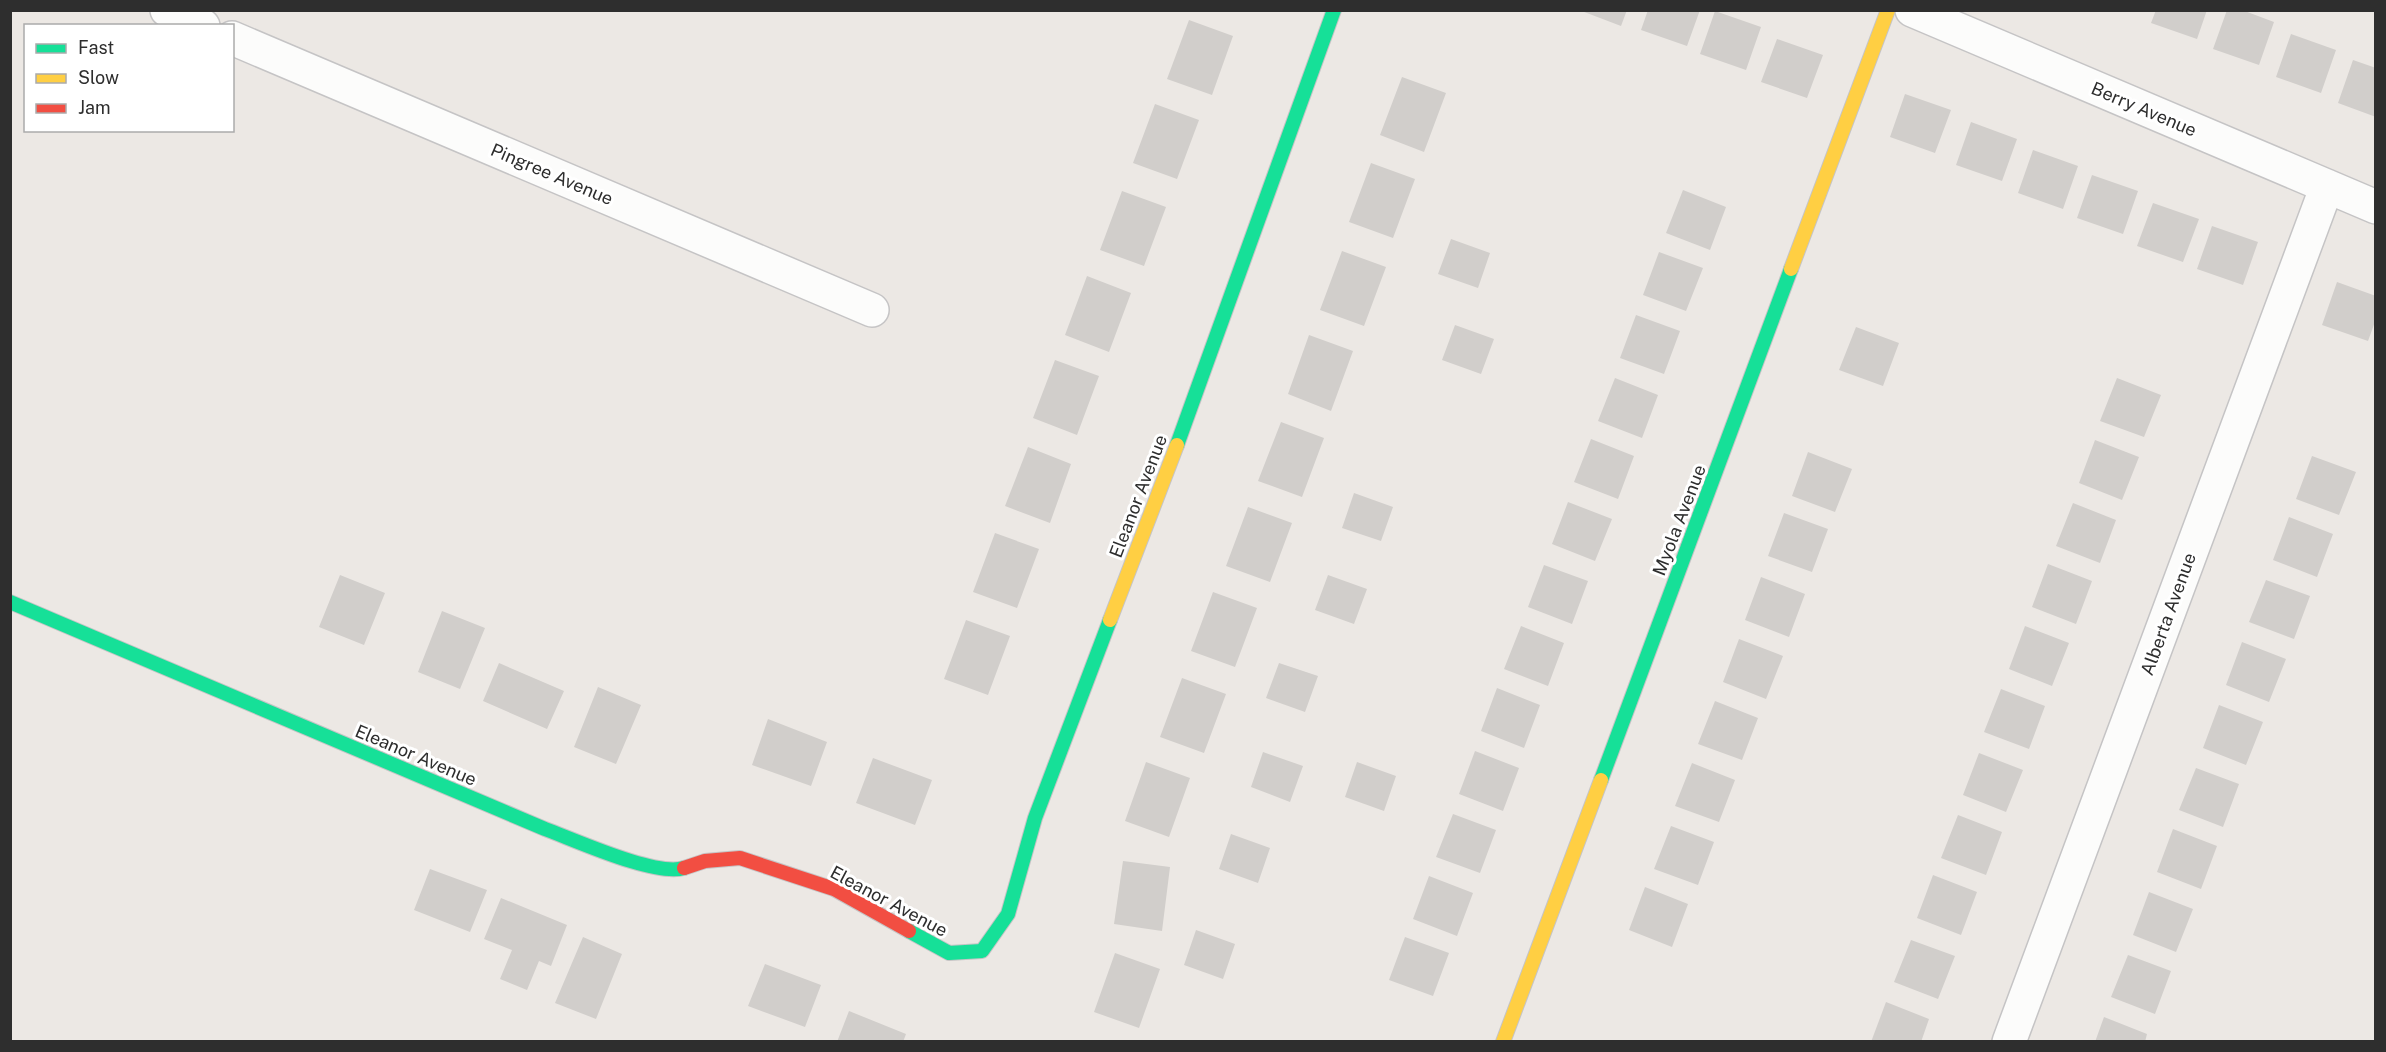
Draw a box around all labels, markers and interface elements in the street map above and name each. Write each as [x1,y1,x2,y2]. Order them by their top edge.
legend [24,24,234,132]
text: Fast [78,37,114,58]
text: Slow [78,67,119,88]
street label: Berry Avenue [2088,77,2200,141]
text: Jam [78,97,111,118]
street label: Pingree Avenue [488,139,616,209]
street label: Eleanor Avenue [1105,432,1171,560]
street label: Myola Avenue [1648,462,1710,578]
street label: Alberta Avenue [2136,550,2200,678]
street label: Eleanor Avenue [352,720,480,790]
street label: Eleanor Avenue [827,861,951,941]

